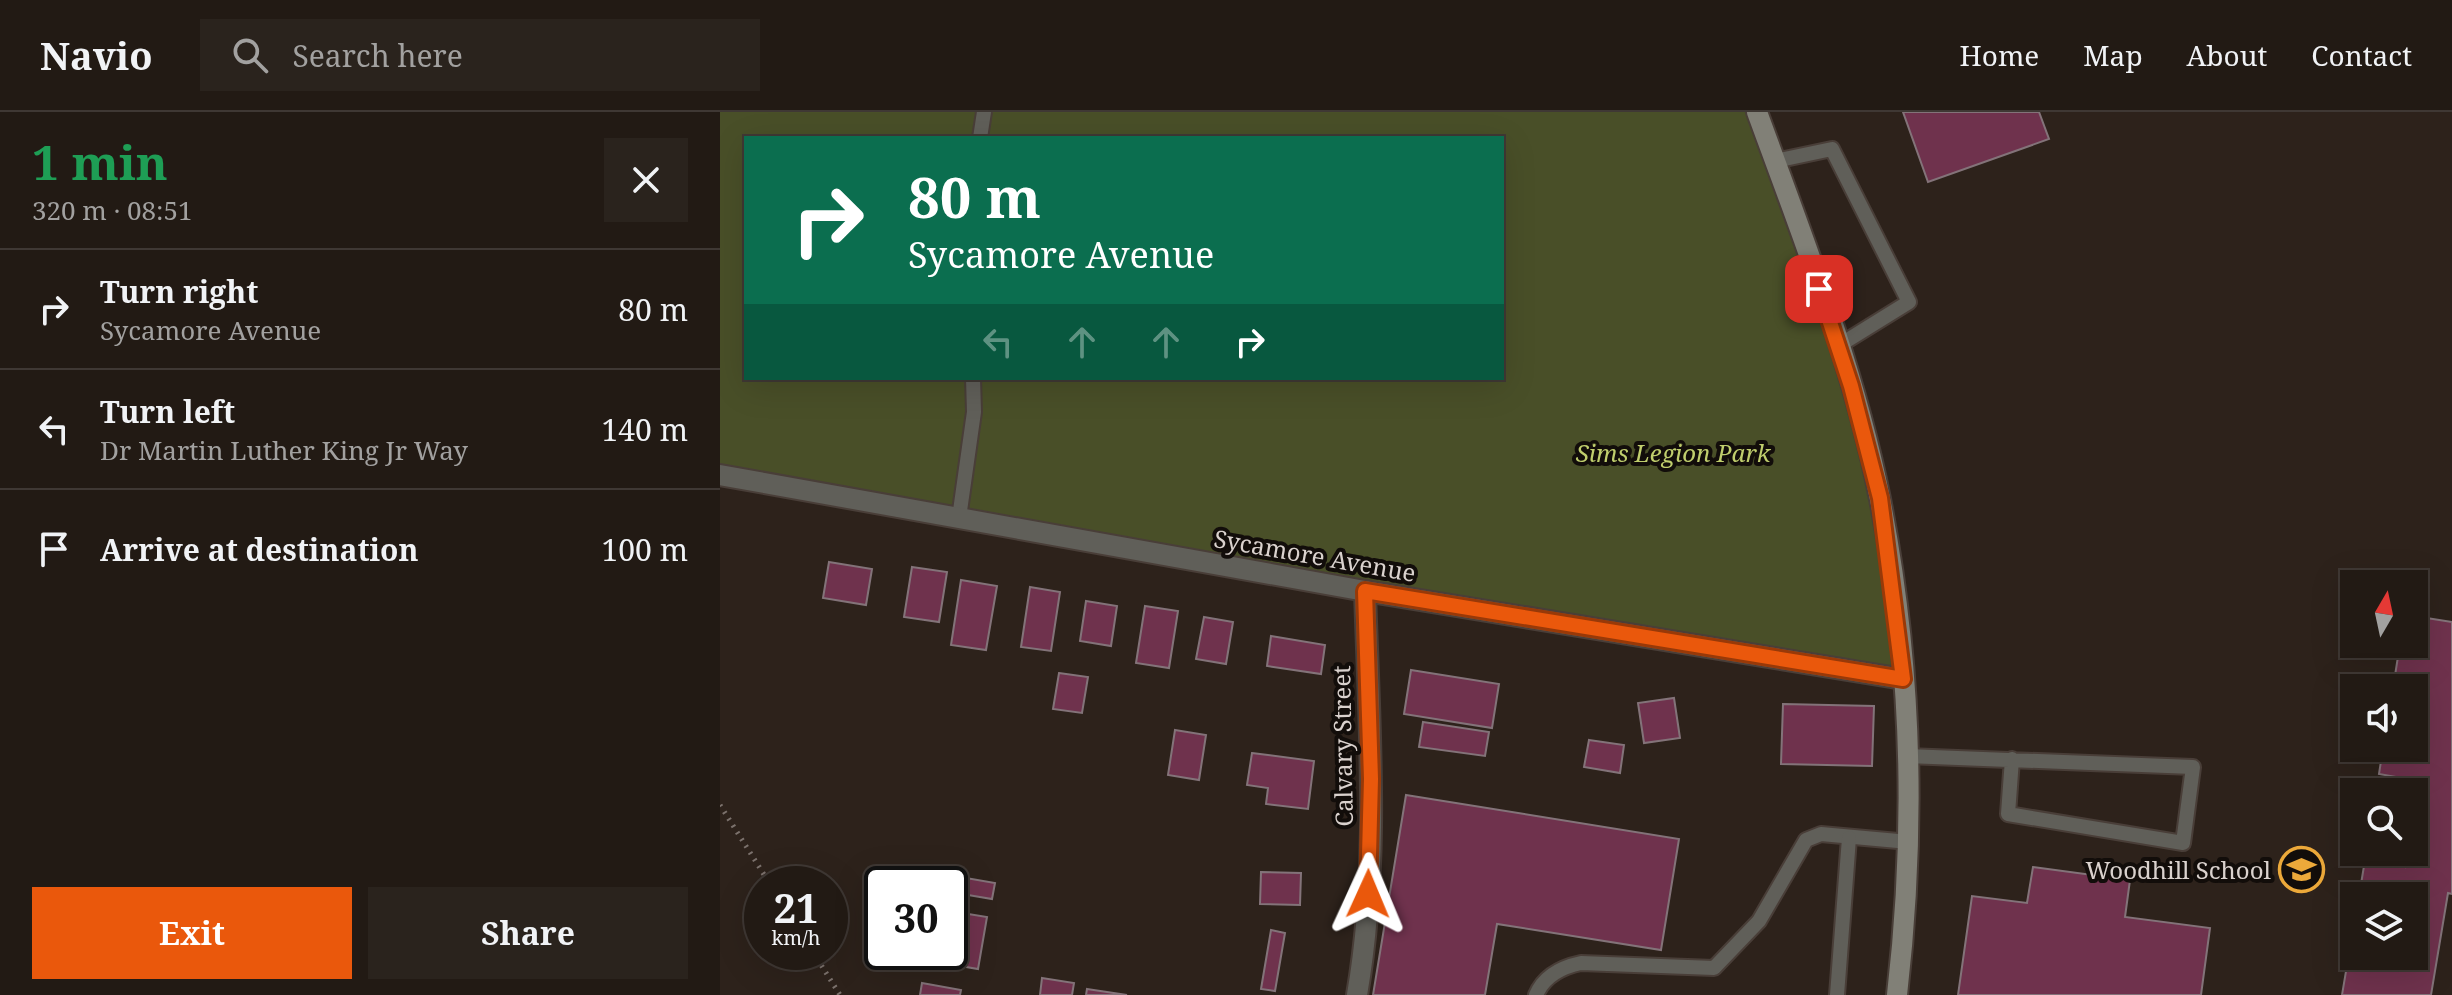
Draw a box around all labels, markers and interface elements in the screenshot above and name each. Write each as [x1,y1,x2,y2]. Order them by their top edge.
search box [200,19,760,91]
text: Navio [40,29,152,81]
icon: search [228,33,272,77]
text: Search here [292,35,463,76]
text: Home [1960,36,2039,74]
text: Map [2083,36,2143,74]
text: About [2187,36,2267,74]
text: Contact [2311,36,2412,74]
text: 1 min [32,129,168,194]
button: close [604,138,688,222]
text: 80 m [908,158,1041,234]
icon: right [776,168,880,272]
text: 320 m · 08:51 [32,192,193,228]
text: Sycamore Avenue [908,230,1214,279]
pin [1785,255,1853,323]
icon: arrive [1797,267,1841,311]
text: Turn right [100,271,258,312]
icon: right [32,287,76,331]
text: 80 m [618,289,688,330]
text: Sycamore Avenue [100,312,321,348]
icon: left [976,320,1020,364]
icon: ahead [1060,320,1104,364]
icon: ahead [1144,320,1188,364]
icon: right [1228,320,1272,364]
text: Turn left [100,391,235,432]
icon: left [32,407,76,451]
text: 140 m [602,409,688,450]
text: Dr Martin Luther King Jr Way [100,432,468,468]
park label: Sims Legion Park [1576,436,1772,469]
street label: Sycamore Avenue [1212,521,1418,589]
icon: arrive [32,527,76,571]
text: Arrive at destination [100,529,419,570]
text: 100 m [602,529,688,570]
north arrow [2340,570,2428,658]
map controls [2340,570,2428,970]
street label: Calvary Street [1324,665,1360,827]
button: sound [2340,674,2428,762]
button: search [2340,778,2428,866]
school or university icon: Woodhill School [2278,845,2326,893]
position arrow [1326,852,1410,936]
place label: Woodhill School [2086,853,2272,886]
speed limit sign: 30 [864,866,968,970]
text: 21 [773,880,819,935]
button: layers [2340,882,2428,970]
button: Exit [32,887,352,979]
button: Share [368,887,688,979]
text: km/h [771,924,821,951]

